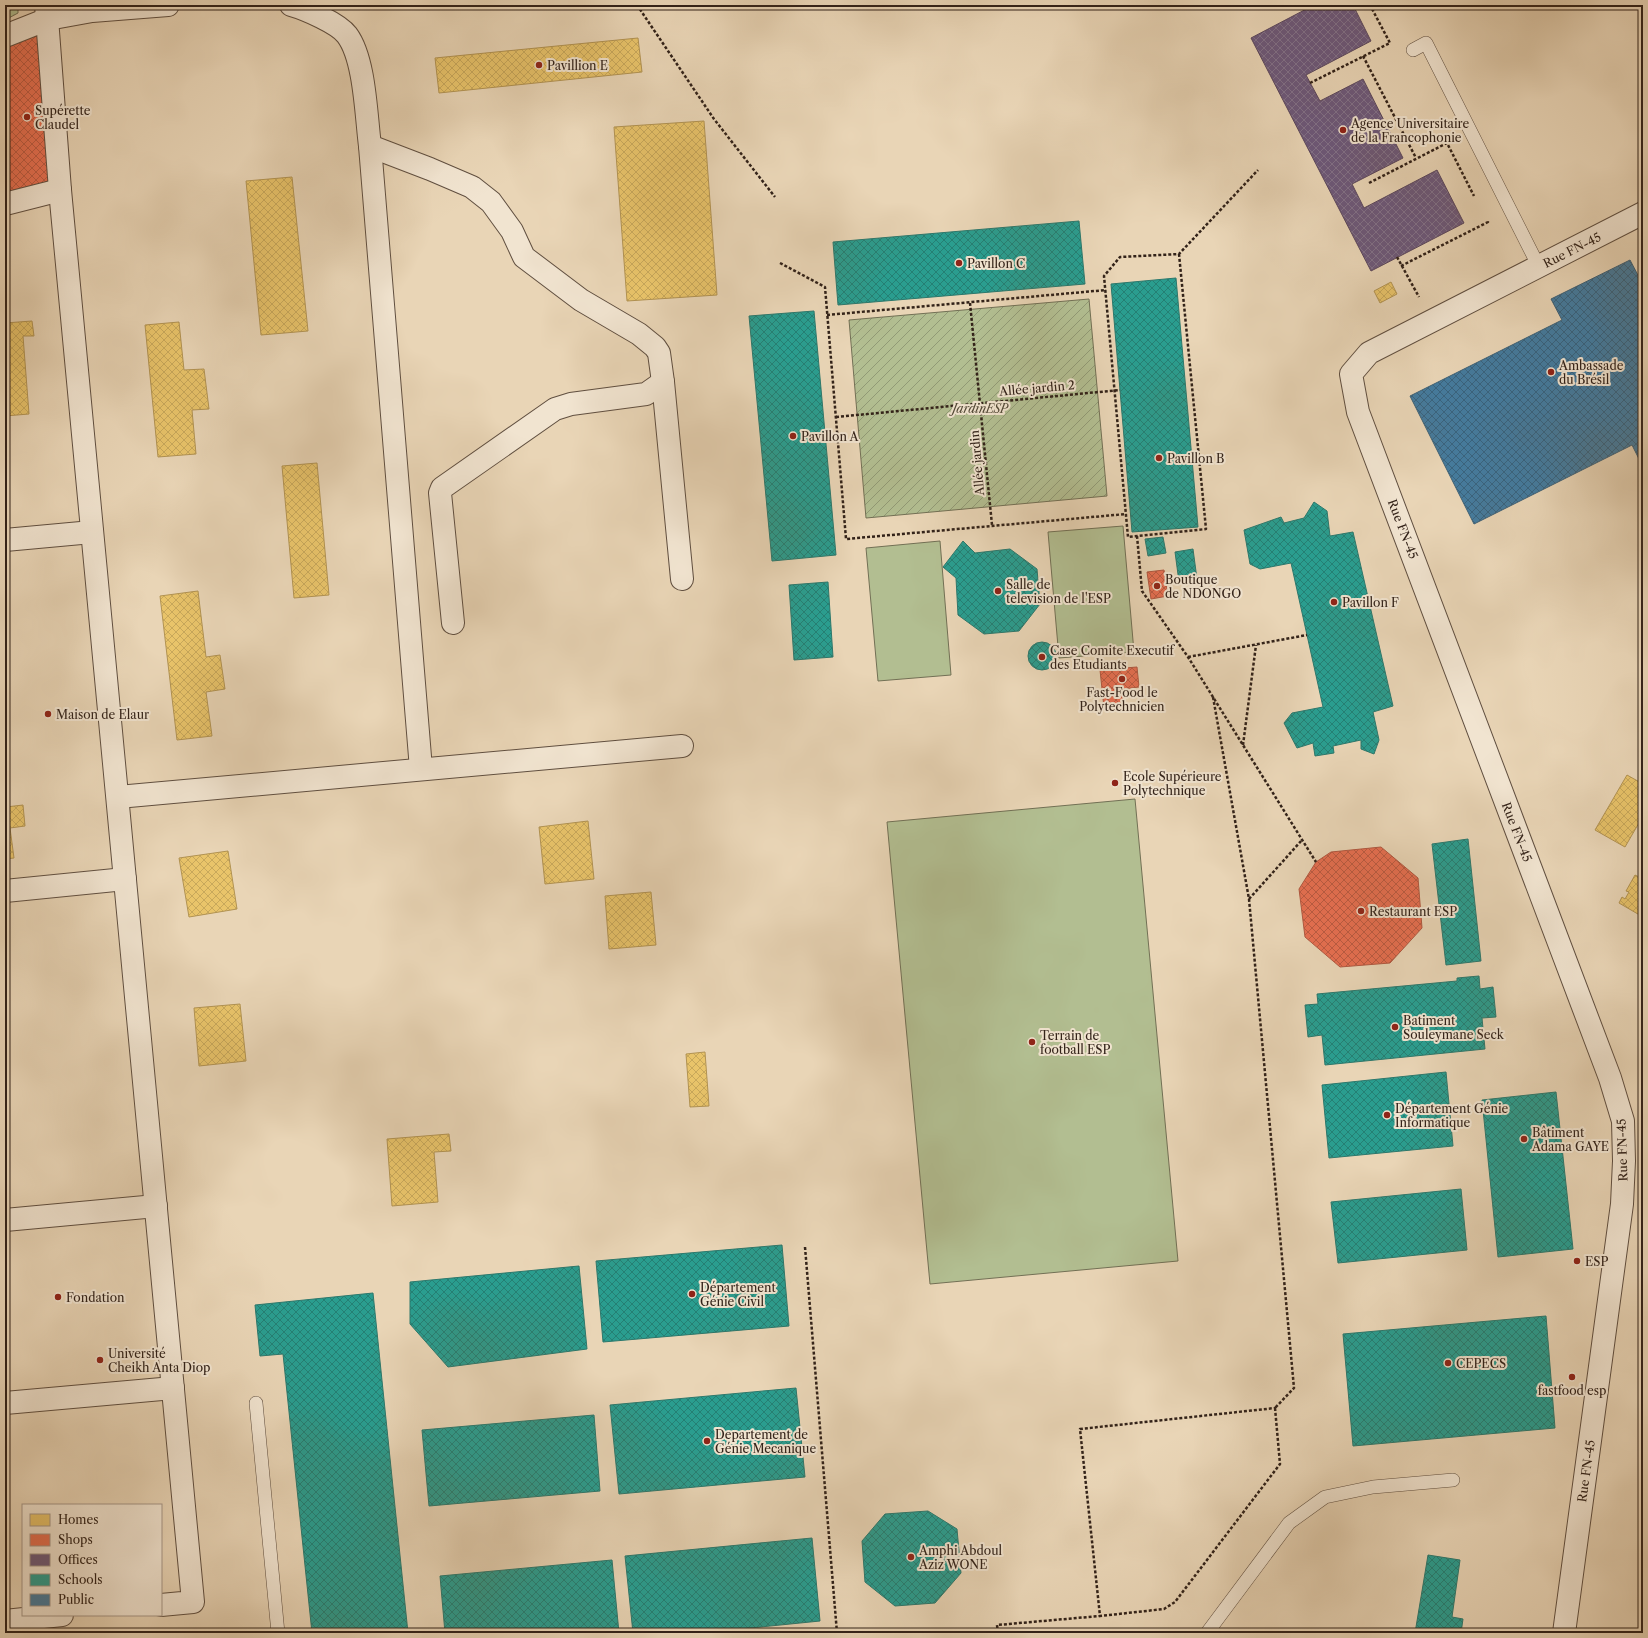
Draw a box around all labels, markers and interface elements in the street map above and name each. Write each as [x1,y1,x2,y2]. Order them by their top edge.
place label: Pavillion E [547,58,608,73]
marker: Pavillion E [534,60,544,70]
place label: Supérette Claudel [35,103,91,132]
marker: Supérette Claudel [22,112,32,122]
place label: Agence Universitaire de la Francophonie [1350,116,1469,145]
marker: Agence Universitaire de la Francophonie [1338,125,1348,135]
street label: Rue FN-45 [1541,229,1603,271]
place label: Pavillon C [967,256,1025,271]
marker: Pavillon C [954,258,964,268]
place label: Ambassade du Brésil [1558,358,1624,387]
marker: Ambassade du Brésil [1546,367,1556,377]
street label: Allée jardin 2 [998,377,1076,399]
park label: JardinESP [948,401,1009,416]
place label: Pavillon A [801,429,860,444]
street label: Allée jardin [967,429,987,497]
marker: Pavillon A [788,431,798,441]
place label: Pavillon B [1167,451,1225,466]
marker: Pavillon B [1154,453,1164,463]
street label: Rue FN-45 [1385,497,1421,561]
place label: Boutique de NDONGO [1165,572,1241,601]
place label: Salle de television de l'ESP [1006,577,1111,606]
marker: Boutique de NDONGO [1152,581,1162,591]
marker: Salle de television de l'ESP [993,586,1003,596]
place label: Pavillon F [1342,595,1399,610]
marker: Pavillon F [1329,597,1339,607]
place label: Case Comite Executif des Etudiants [1050,643,1176,672]
marker: Case Comite Executif des Etudiants [1037,652,1047,662]
marker: Fast-Food le Polytechnicien [1117,674,1127,684]
place label: Fast-Food le Polytechnicien [1079,685,1165,714]
place label: Maison de Elaur [56,707,149,722]
marker: Maison de Elaur [43,709,53,719]
place label: Ecole Supérieure Polytechnique [1123,769,1222,798]
marker: Ecole Supérieure Polytechnique [1110,778,1120,788]
street label: Rue FN-45 [1499,800,1535,864]
place label: Restaurant ESP [1369,904,1457,919]
marker: Restaurant ESP [1356,906,1366,916]
place label: Batiment Souleymane Seck [1403,1013,1505,1042]
marker: Batiment Souleymane Seck [1390,1022,1400,1032]
place label: Terrain de football ESP [1040,1028,1110,1057]
marker: Terrain de football ESP [1027,1037,1037,1047]
place label: Département Génie Informatique [1395,1101,1509,1130]
marker: Département Génie Informatique [1382,1110,1392,1120]
street label: Rue FN-45 [1613,1118,1631,1182]
place label: Bâtiment Adama GAYE [1531,1125,1609,1154]
marker: Bâtiment Adama GAYE [1519,1134,1529,1144]
place label: ESP [1585,1254,1608,1269]
marker: ESP [1572,1256,1582,1266]
place label: Département Génie Civil [700,1280,777,1309]
marker: Département Génie Civil [687,1289,697,1299]
place label: Fondation [66,1290,125,1305]
marker: Fondation [53,1292,63,1302]
place label: Université Cheikh Anta Diop [108,1346,210,1375]
marker: Université Cheikh Anta Diop [95,1355,105,1365]
place label: CEPECS [1456,1356,1506,1371]
marker: CEPECS [1443,1358,1453,1368]
marker: fastfood esp [1567,1372,1577,1382]
place label: fastfood esp [1538,1383,1606,1398]
place label: Departement de Génie Mecanique [715,1427,816,1456]
marker: Departement de Génie Mecanique [702,1436,712,1446]
street label: Rue FN-45 [1574,1439,1598,1503]
legend [22,1504,162,1616]
text: Homes [58,1512,98,1527]
text: Shops [58,1532,93,1547]
place label: Amphi Abdoul Aziz WONE [918,1543,1003,1572]
text: Offices [58,1552,98,1567]
marker: Amphi Abdoul Aziz WONE [906,1552,916,1562]
text: Schools [58,1572,103,1587]
text: Public [58,1592,94,1607]

